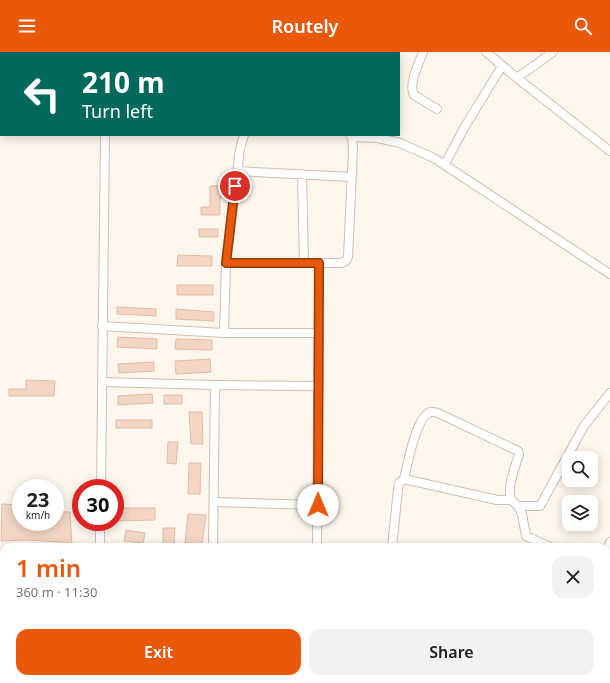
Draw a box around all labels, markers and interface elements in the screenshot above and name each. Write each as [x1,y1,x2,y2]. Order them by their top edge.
text: Routely [272,14,338,38]
icon: menu [16,15,38,37]
icon: search [572,15,594,37]
text: 210 m [82,63,165,101]
icon: left [16,68,68,120]
text: Turn left [82,99,153,123]
pin [218,169,252,203]
icon: arrive [224,175,246,197]
map controls [562,451,598,531]
button: search [562,451,598,487]
speed limit sign: 30 [72,479,124,531]
position arrow [297,484,339,526]
text: 23 [27,486,49,513]
button: layers [562,495,598,531]
text: km/h [26,508,50,522]
text: 1 min [16,551,81,584]
button: close [552,556,594,598]
text: 360 m · 11:30 [16,583,97,601]
button: Exit [16,629,301,675]
button: Share [309,629,594,675]

